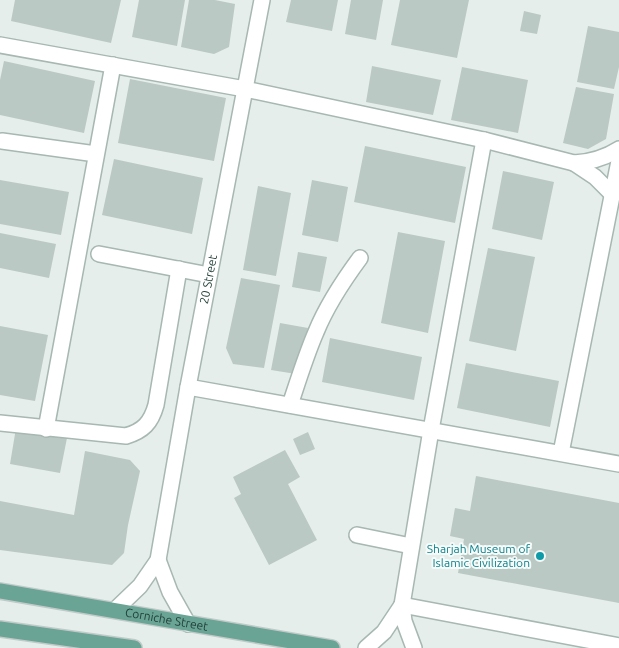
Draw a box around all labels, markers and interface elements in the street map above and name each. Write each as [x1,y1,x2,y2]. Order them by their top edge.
street label: 20 Street [197,253,219,305]
place label: Sharjah Museum of Islamic Civilization [427,542,530,569]
marker: Sharjah Museum of Islamic Civilization [534,550,546,562]
street label: Corniche Street [124,605,209,633]

